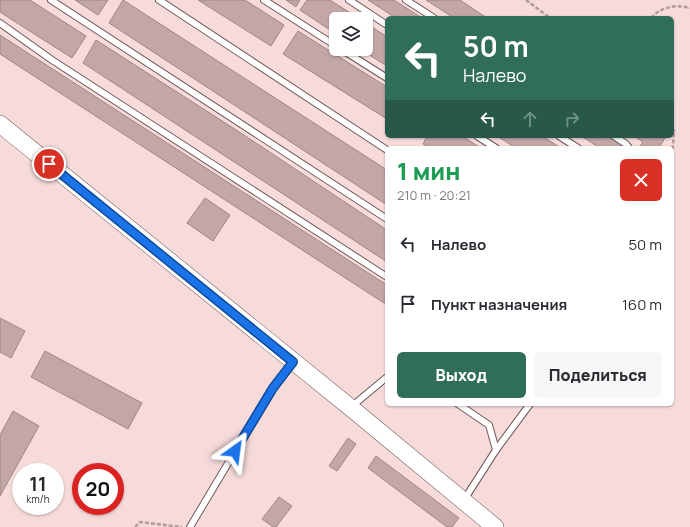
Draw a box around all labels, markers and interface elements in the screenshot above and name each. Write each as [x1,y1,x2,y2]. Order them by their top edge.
map controls [329,12,373,56]
button: layers [329,12,373,56]
text: 50 m [463,27,529,65]
icon: left [397,32,449,84]
text: Налево [463,63,527,87]
icon: left [477,108,499,130]
icon: ahead [519,108,541,130]
icon: right [561,108,583,130]
pin [32,147,66,181]
icon: arrive [38,153,60,175]
text: 1 мин [397,154,460,187]
button: close [620,159,662,201]
text: 210 m · 20:21 [397,186,471,204]
icon: left [397,233,419,255]
text: Налево [431,234,486,255]
text: 50 m [628,234,662,255]
icon: arrive [397,293,419,315]
text: Пункт назначения [431,294,567,315]
text: 160 m [622,294,662,315]
button: Выход [397,352,526,398]
button: Поделиться [534,352,662,398]
position arrow [214,430,256,472]
speed limit sign: 20 [72,463,124,515]
text: 11 [29,470,47,497]
text: km/h [26,492,50,506]

